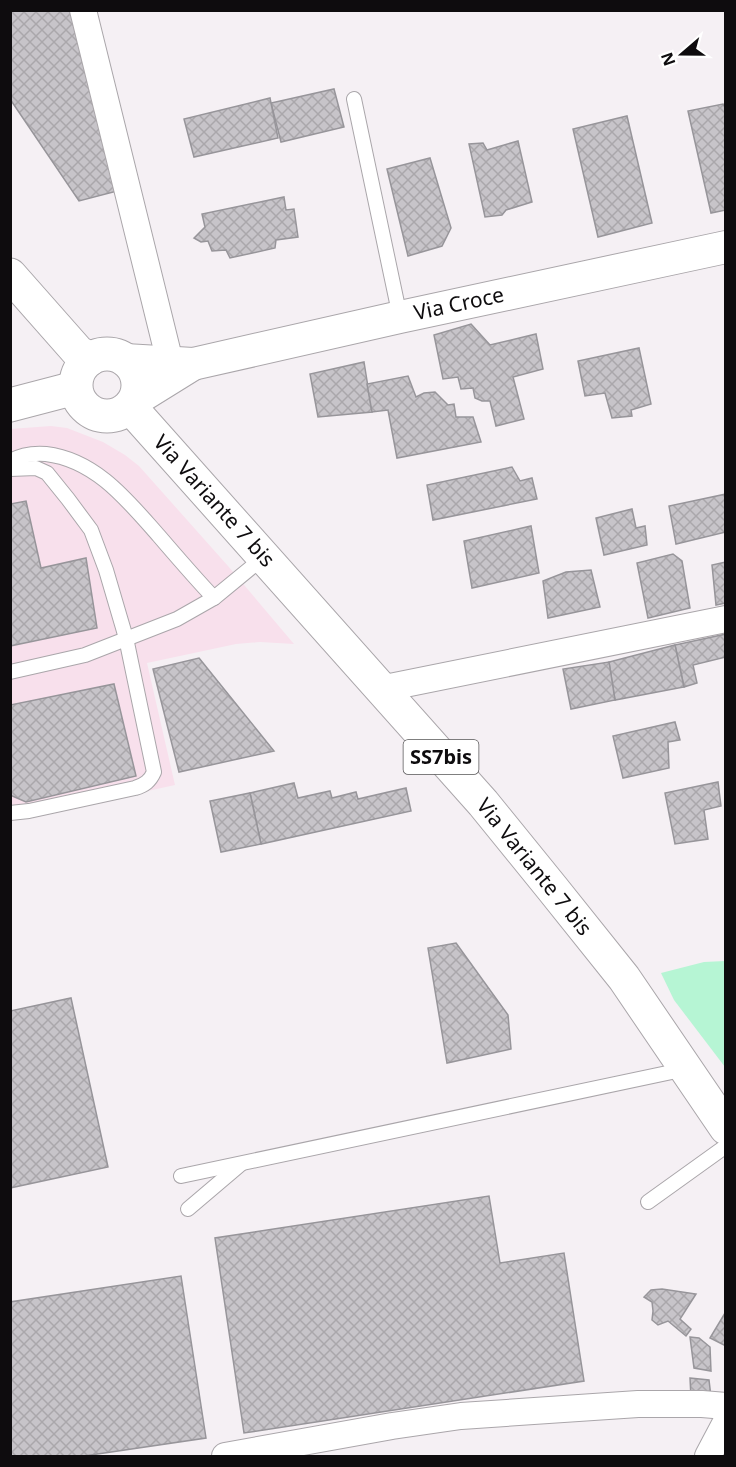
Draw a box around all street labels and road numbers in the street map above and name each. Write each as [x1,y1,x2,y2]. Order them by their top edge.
street label: Via Croce [411,280,506,326]
street label: Via Variante 7 bis [148,428,282,572]
road number: SS7bis [404,740,478,774]
street label: Via Variante 7 bis [471,792,599,941]

